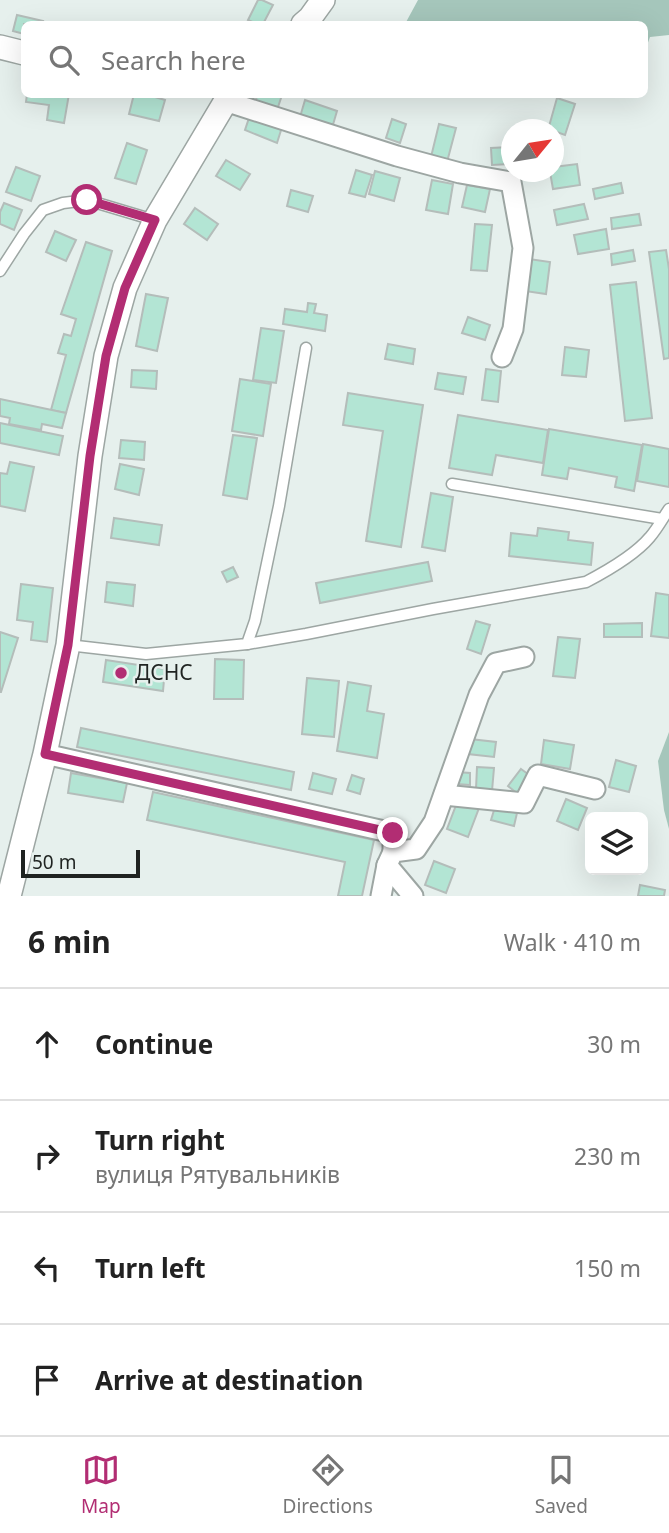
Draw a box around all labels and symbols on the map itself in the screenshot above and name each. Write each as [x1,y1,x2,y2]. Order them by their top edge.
north arrow [501,119,564,182]
route start [71,184,102,215]
place label: ДСНС [135,658,193,686]
marker: ДСНС [113,665,129,681]
route end [377,817,408,848]
scale bar [21,847,140,879]

